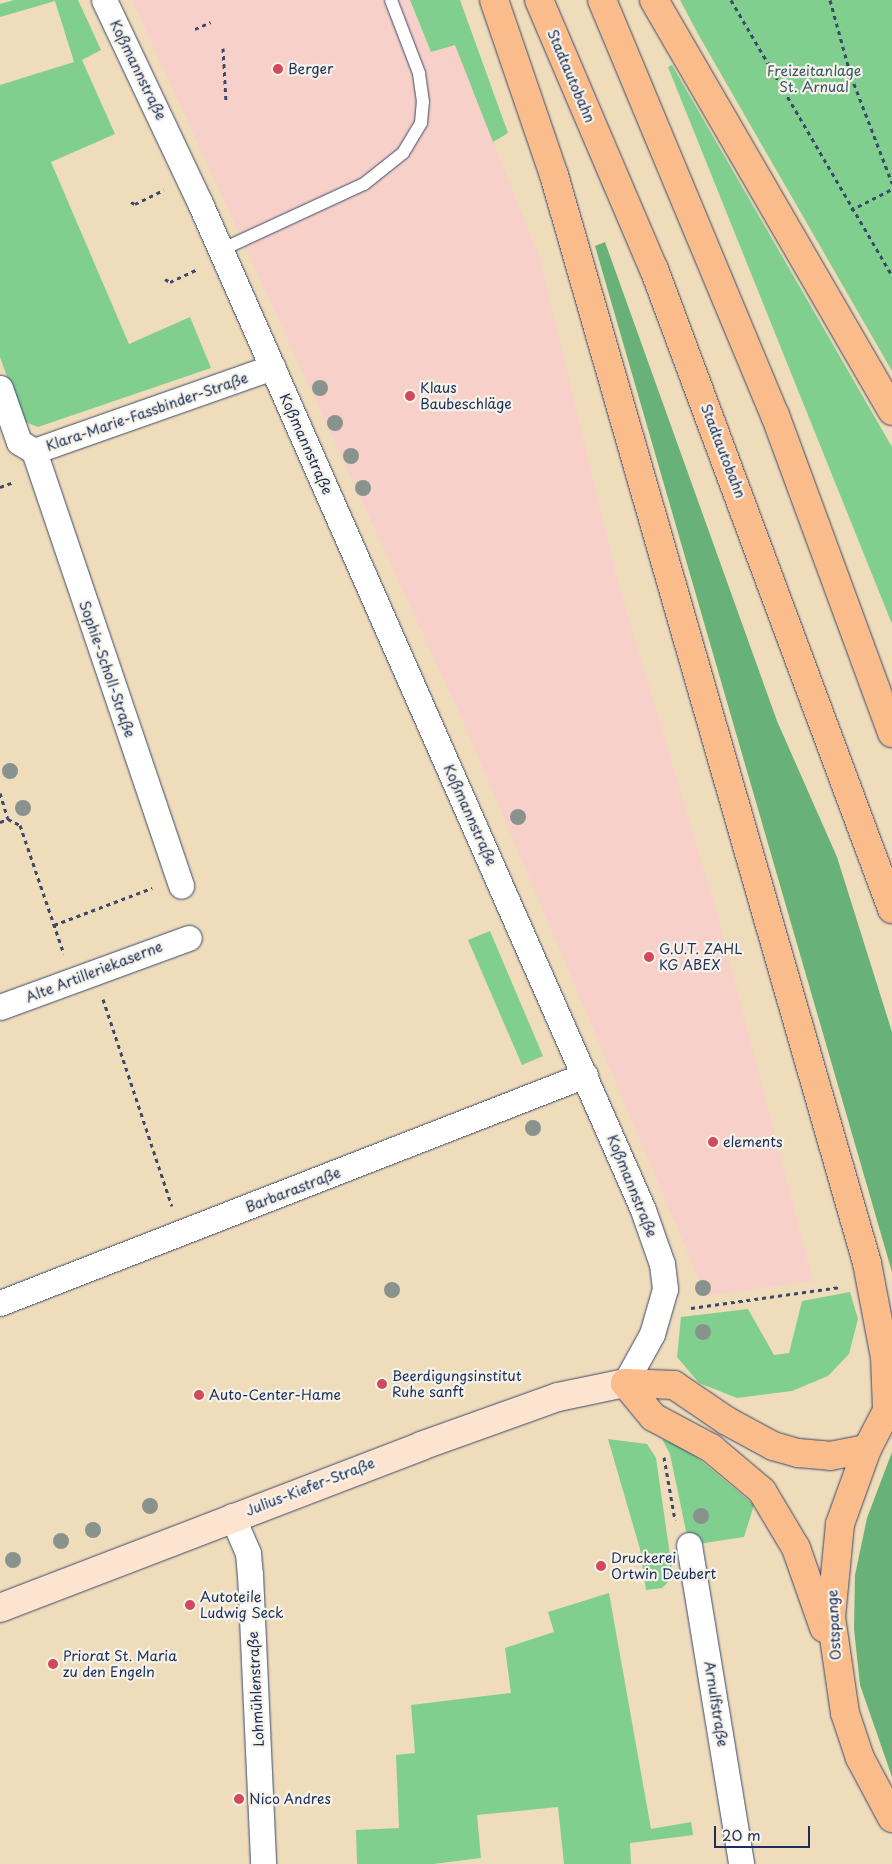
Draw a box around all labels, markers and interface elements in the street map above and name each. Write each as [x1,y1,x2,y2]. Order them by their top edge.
street label: Koßmannstraße [107,17,169,123]
street label: Stadtautobahn [544,27,598,125]
place label: Berger [288,61,333,77]
marker: Berger [272,63,284,75]
park label: Freizeitanlage St. Arnual [767,63,861,95]
street label: Klara-Marie-Fassbinder-Straße [44,369,250,455]
place label: Klaus Baubeschläge [420,380,512,412]
marker: Klaus Baubeschläge [404,390,416,402]
street label: Koßmannstraße [276,391,336,497]
street label: Stadtautobahn [697,401,749,501]
street label: Sophie-Scholl-Straße [76,598,138,740]
street label: Koßmannstraße [440,762,500,868]
street label: Alte Artilleriekaserne [23,938,165,1006]
place label: G.U.T. ZAHL KG ABEX [659,941,743,974]
marker: G.U.T. ZAHL KG ABEX [643,951,655,963]
street label: Koßmannstraße [604,1132,660,1240]
place label: elements [723,1134,783,1150]
marker: elements [707,1136,719,1148]
street label: Barbarastraße [243,1164,343,1216]
place label: Beerdigungsinstitut Ruhe sanft [392,1368,522,1400]
marker: Beerdigungsinstitut Ruhe sanft [376,1378,388,1390]
place label: Auto-Center-Hame [209,1387,341,1403]
marker: Auto-Center-Hame [193,1389,205,1401]
street label: Julius-Kiefer-Straße [243,1455,377,1519]
place label: Druckerei Ortwin Deubert [611,1550,716,1582]
marker: Druckerei Ortwin Deubert [595,1560,607,1572]
place label: Autoteile Ludwig Seck [200,1589,283,1621]
street label: Ostspange [824,1589,844,1661]
marker: Autoteile Ludwig Seck [184,1599,196,1611]
street label: Lohmühlenstraße [245,1631,267,1747]
place label: Priorat St. Maria zu den Engeln [63,1648,177,1680]
marker: Priorat St. Maria zu den Engeln [47,1658,59,1670]
street label: Arnulfstraße [701,1660,731,1748]
place label: Nico Andres [249,1791,333,1807]
marker: Nico Andres [233,1793,245,1805]
scale bar [717,1816,813,1848]
text: 20 m [722,1823,761,1846]

